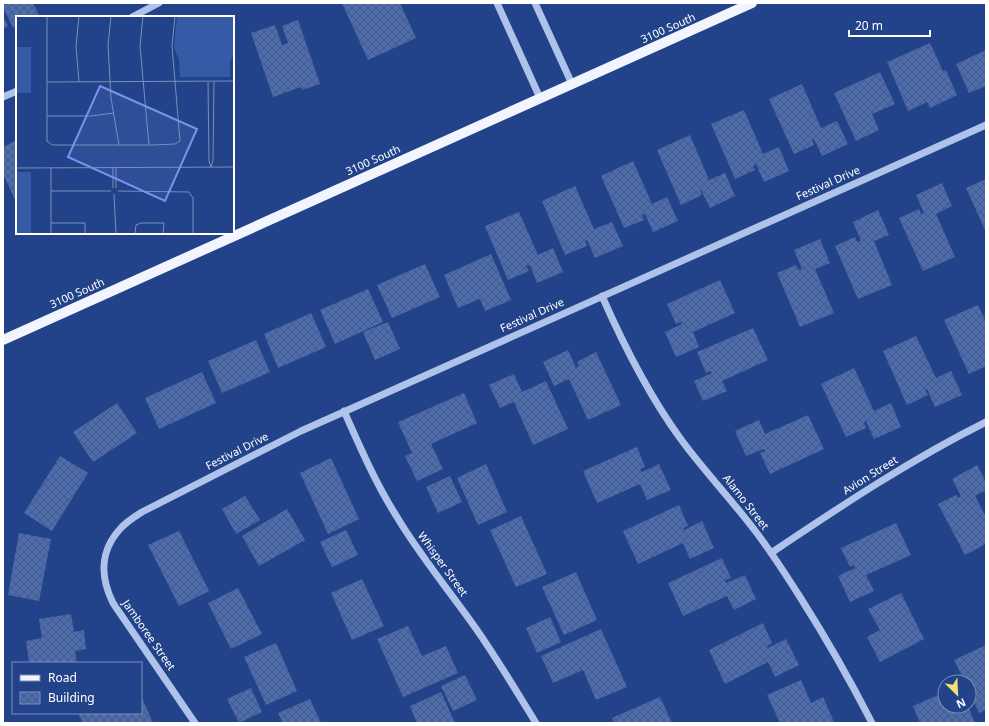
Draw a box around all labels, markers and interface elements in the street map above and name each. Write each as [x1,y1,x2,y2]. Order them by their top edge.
street label: 3100 South [638,9,697,46]
scale bar [849,12,930,38]
inset map [16,16,234,234]
text: 20 m [855,17,883,34]
street label: 3100 South [343,141,402,178]
street label: Festival Drive [793,162,862,203]
street label: 3100 South [47,274,106,311]
street label: Festival Drive [497,294,566,335]
street label: Festival Drive [203,428,271,473]
street label: Avion Street [839,452,900,497]
street label: Alamo Street [720,471,773,533]
street label: Whisper Street [415,528,472,599]
street label: Jamboree Street [119,596,179,673]
legend [12,662,142,714]
text: Road [48,669,77,686]
north arrow [937,674,977,714]
text: Building [48,689,95,706]
text: N [954,695,968,712]

